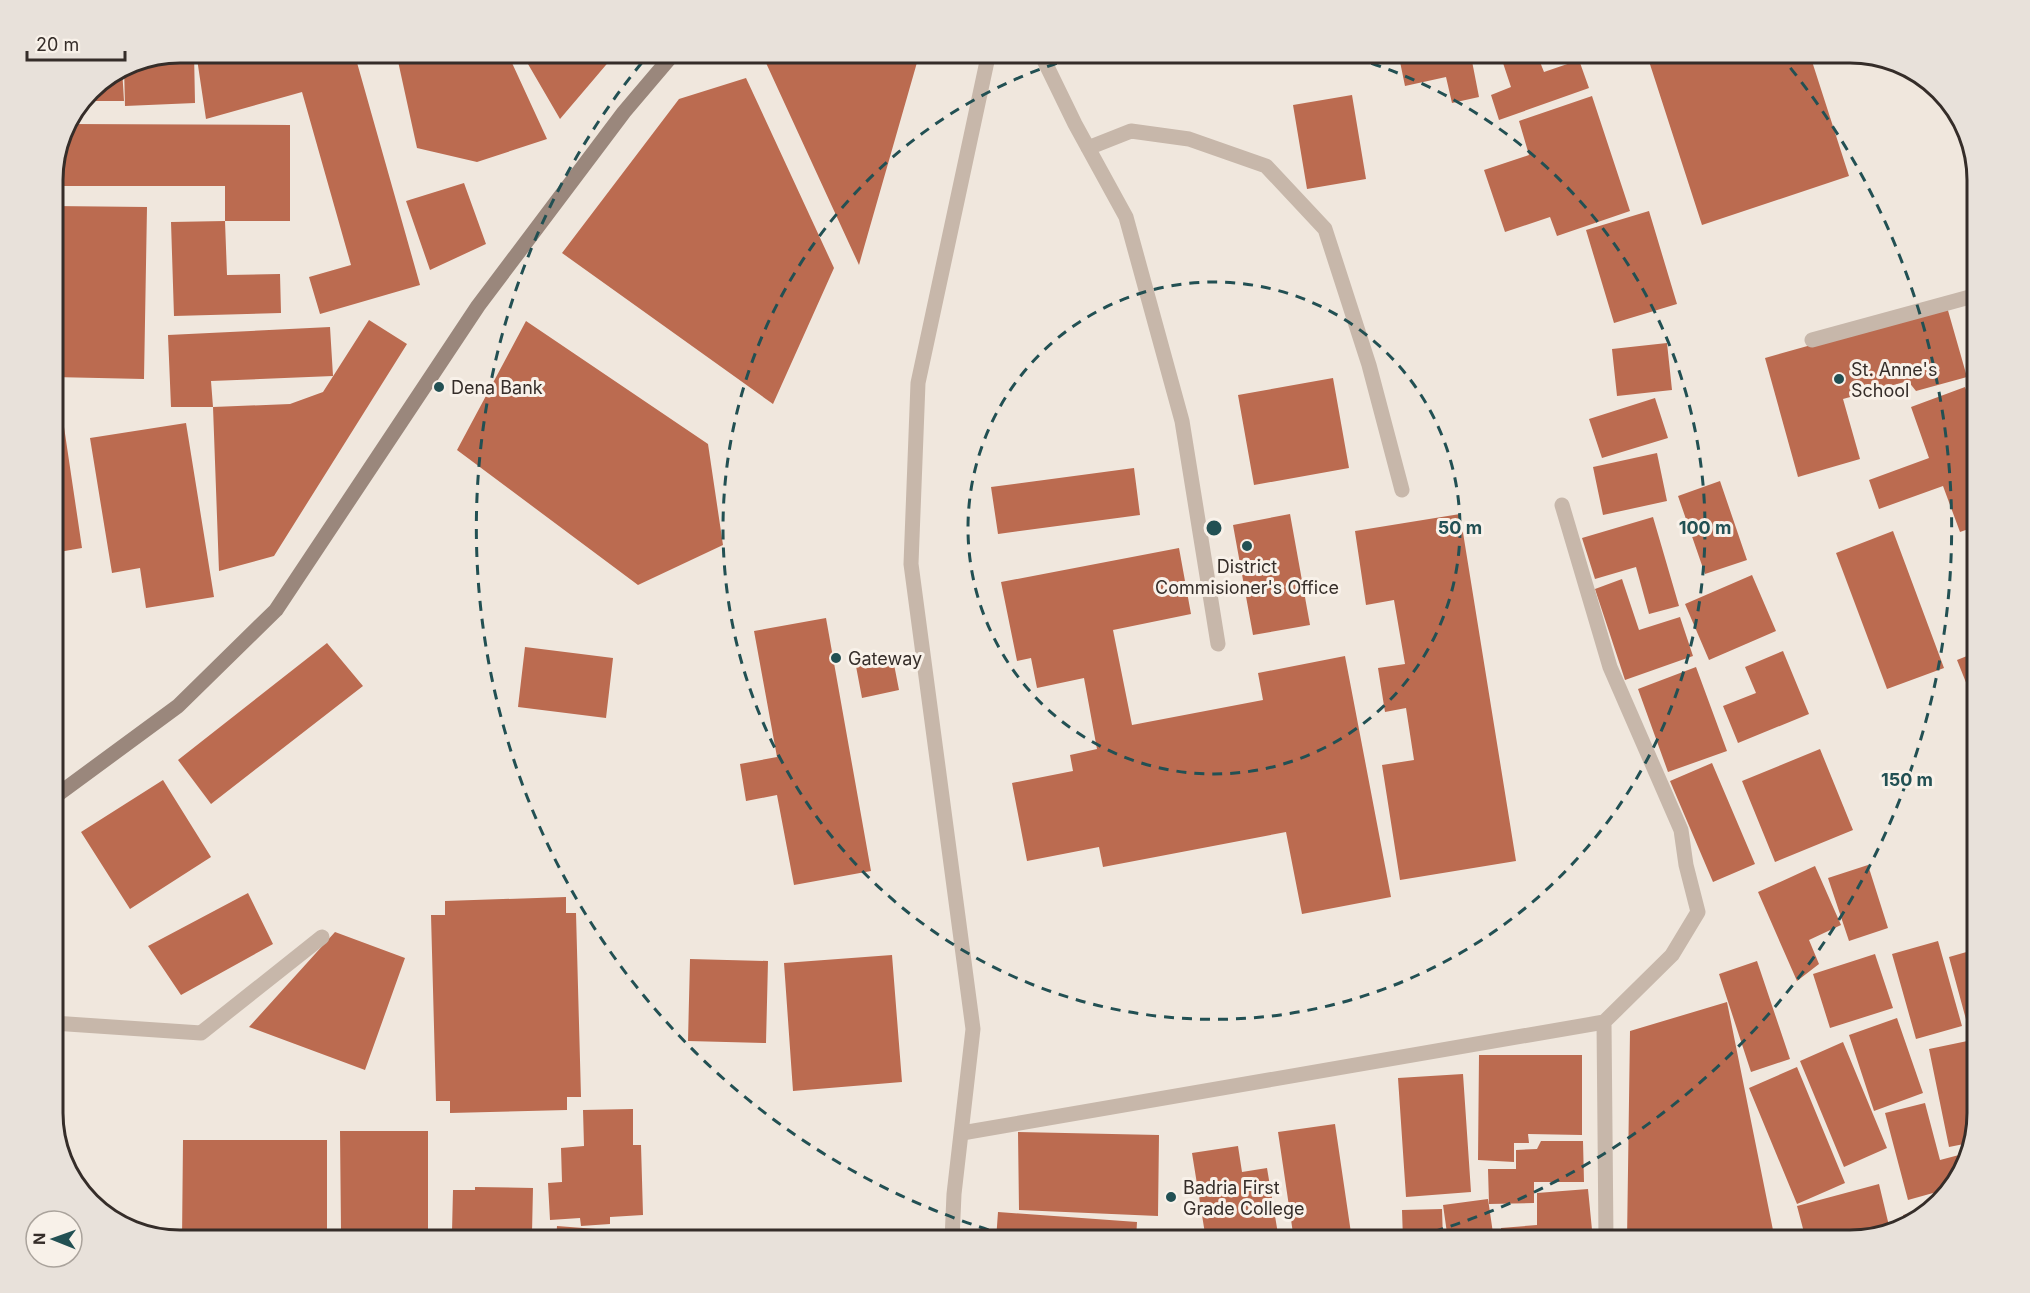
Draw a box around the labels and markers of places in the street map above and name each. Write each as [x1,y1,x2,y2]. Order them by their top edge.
place label: St. Anne's School [1851,359,1938,401]
marker: St. Anne's School [1832,372,1846,386]
place label: Dena Bank [451,377,543,398]
marker: Dena Bank [432,380,446,394]
centre of rings [1204,518,1224,538]
marker: District Commisioner's Office [1240,539,1254,553]
place label: District Commisioner's Office [1155,556,1339,598]
place label: Gateway [848,648,922,669]
marker: Gateway [829,651,843,665]
place label: Badria First Grade College [1183,1177,1305,1219]
marker: Badria First Grade College [1164,1190,1178,1204]

